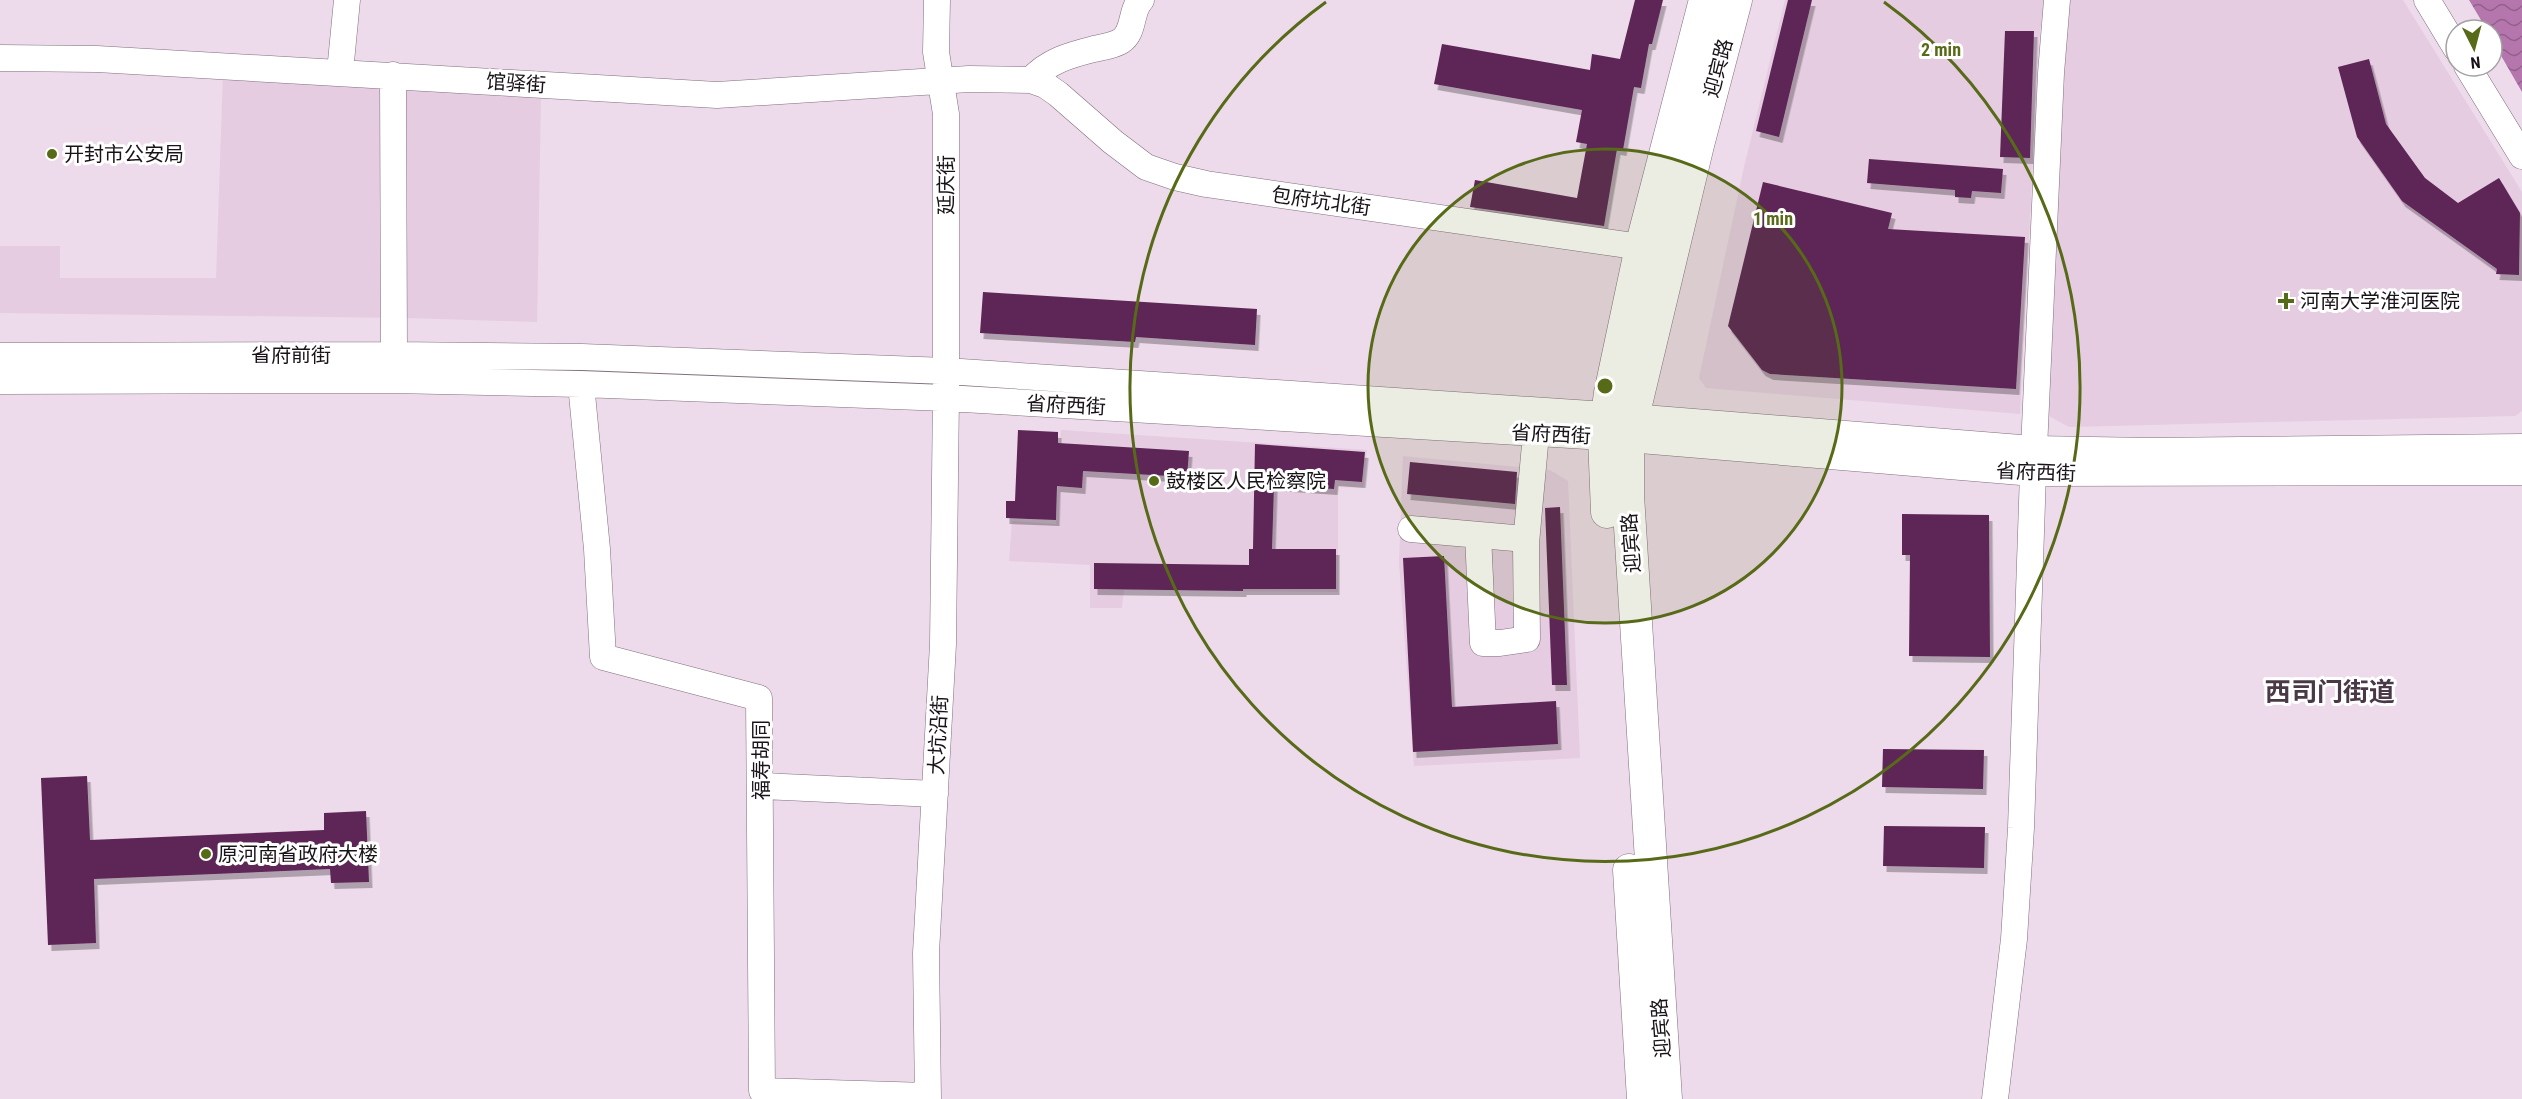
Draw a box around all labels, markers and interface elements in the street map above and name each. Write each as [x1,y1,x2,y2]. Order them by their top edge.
north arrow [2444,18,2504,78]
street label: 迎宾路 [1699,36,1737,100]
text: 2 min [1921,39,1961,60]
text: N [2470,52,2481,72]
street label: 馆驿街 [485,69,547,97]
place label: 开封市公安局 [64,142,184,166]
marker: 开封市公安局 [45,147,59,161]
street label: 延庆街 [934,155,958,215]
street label: 包府坑北街 [1270,182,1372,220]
text: 1 min [1753,208,1793,229]
place label: 河南大学淮河医院 [2300,289,2460,313]
marker: 河南大学淮河医院 [2277,292,2295,310]
street label: 省府前街 [251,343,331,367]
centre of rings [1595,376,1615,396]
street label: 省府西街 [1025,391,1107,419]
street label: 省府西街 [1510,420,1592,448]
street label: 省府西街 [1996,459,2076,485]
place label: 鼓楼区人民检察院 [1166,469,1326,493]
marker: 鼓楼区人民检察院 [1147,474,1161,488]
street label: 迎宾路 [1617,512,1645,574]
district label: 西司门街道 [2265,677,2395,707]
street label: 大坑沿街 [924,694,952,776]
street label: 福寿胡同 [749,720,773,800]
place label: 原河南省政府大楼 [218,842,378,866]
marker: 原河南省政府大楼 [199,847,213,861]
street label: 迎宾路 [1647,997,1675,1059]

